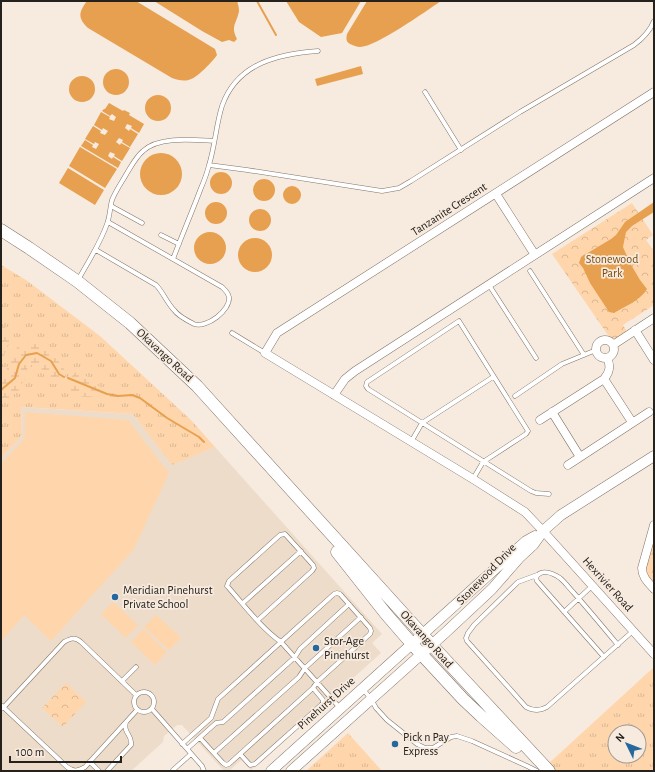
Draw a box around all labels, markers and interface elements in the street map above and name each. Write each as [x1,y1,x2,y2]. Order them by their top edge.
street label: Tanzanite Crescent [409,180,489,238]
park label: Stonewood Park [586,253,638,279]
street label: Okavango Road [134,326,196,384]
street label: Stonewood Drive [454,541,518,607]
street label: Hexrivier Road [581,554,635,614]
place label: Meridian Pinehurst Private School [123,584,213,610]
marker: Meridian Pinehurst Private School [110,592,120,602]
street label: Okavango Road [398,608,456,670]
place label: Stor-Age Pinehurst [324,635,369,661]
marker: Stor-Age Pinehurst [311,643,321,653]
street label: Pinehurst Drive [295,674,357,732]
north arrow [607,724,647,764]
place label: Pick n Pay Express [403,731,449,757]
text: N [613,731,627,744]
scale bar [10,738,121,764]
marker: Pick n Pay Express [390,739,400,749]
text: 100 m [16,746,44,758]

